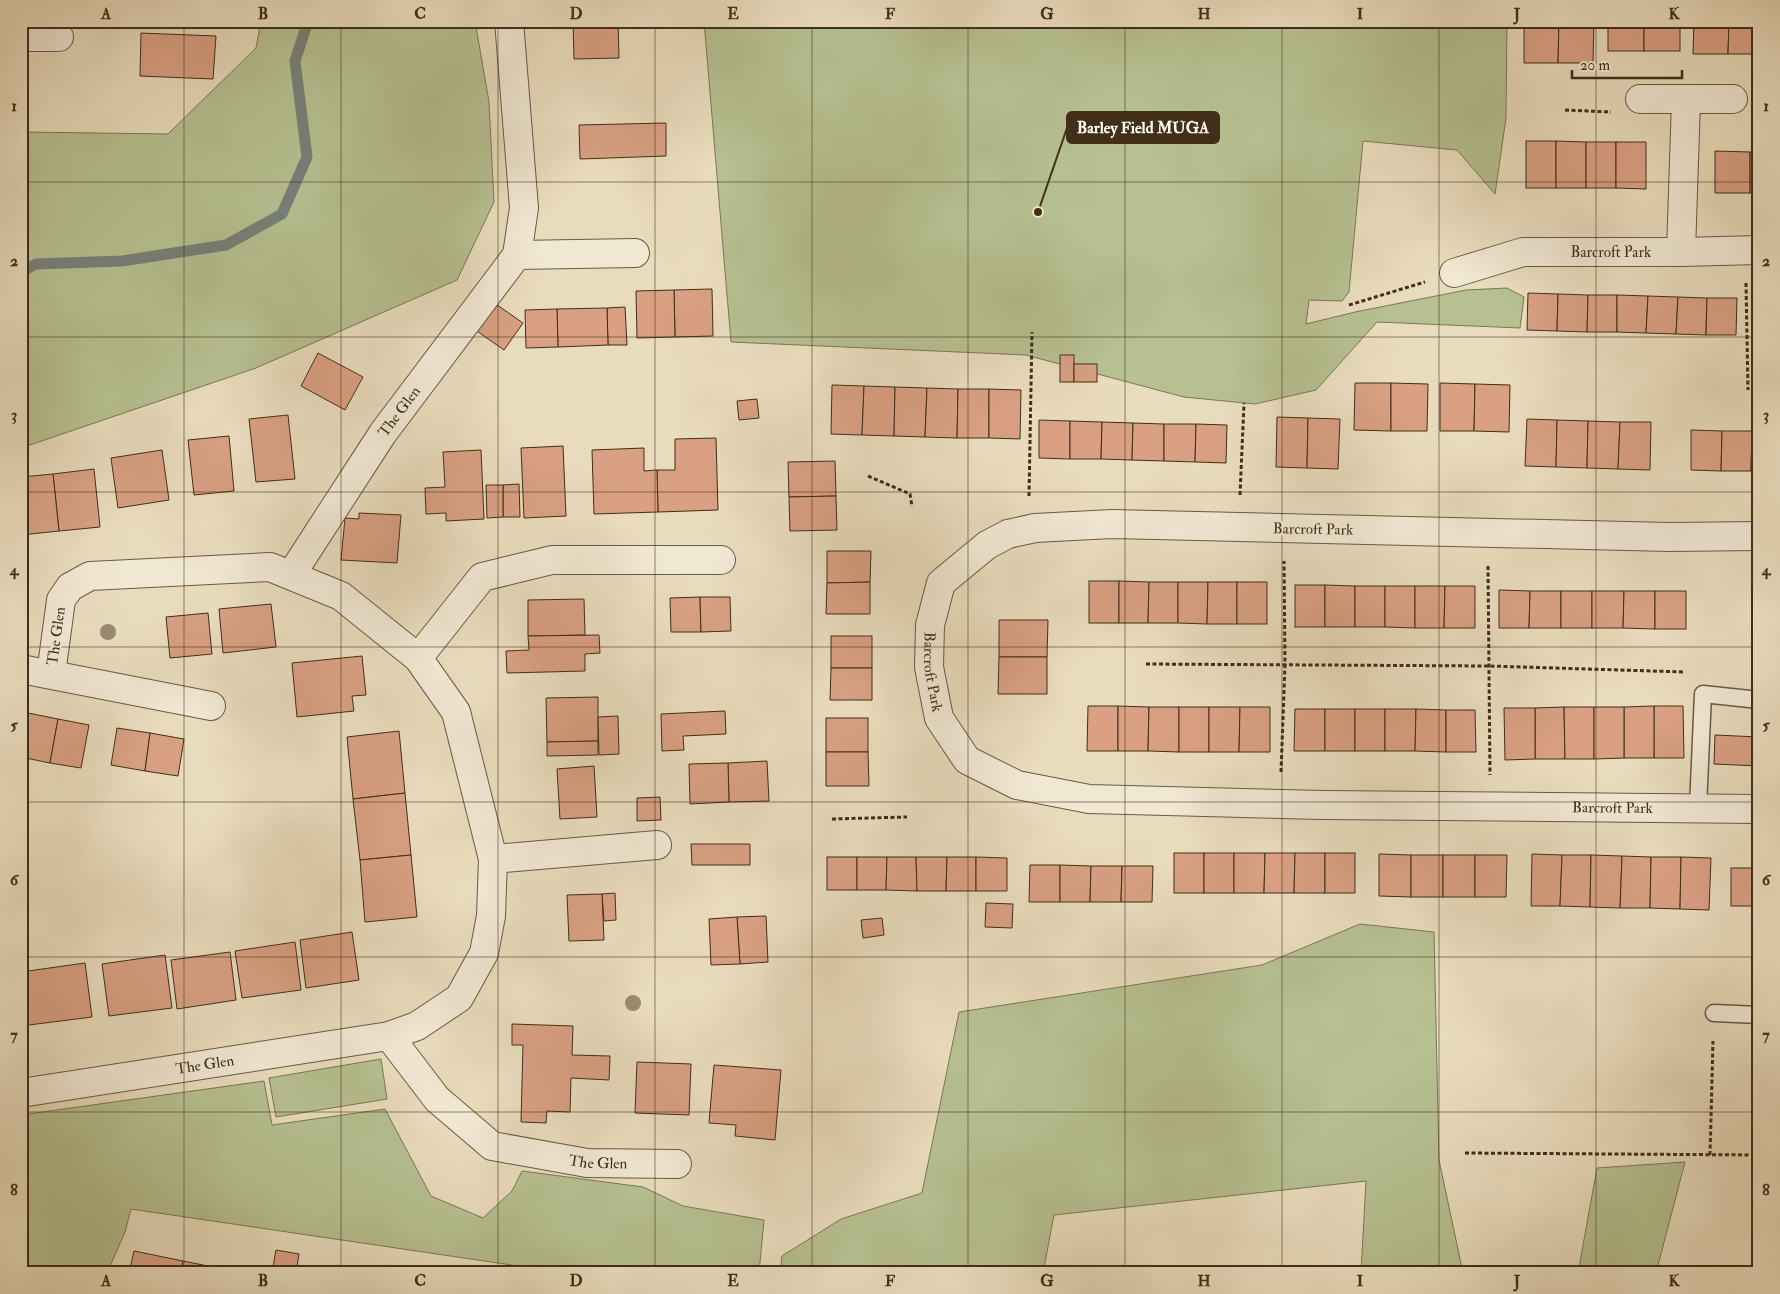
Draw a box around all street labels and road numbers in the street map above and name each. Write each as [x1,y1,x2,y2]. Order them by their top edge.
street label: Barcroft Park [1571,243,1651,262]
street label: The Glen [374,382,425,441]
street label: Barcroft Park [1273,519,1353,540]
street label: The Glen [43,605,70,667]
street label: Barcroft Park [919,632,947,714]
street label: Barcroft Park [1572,798,1653,818]
street label: The Glen [174,1051,236,1079]
street label: The Glen [567,1151,628,1173]

